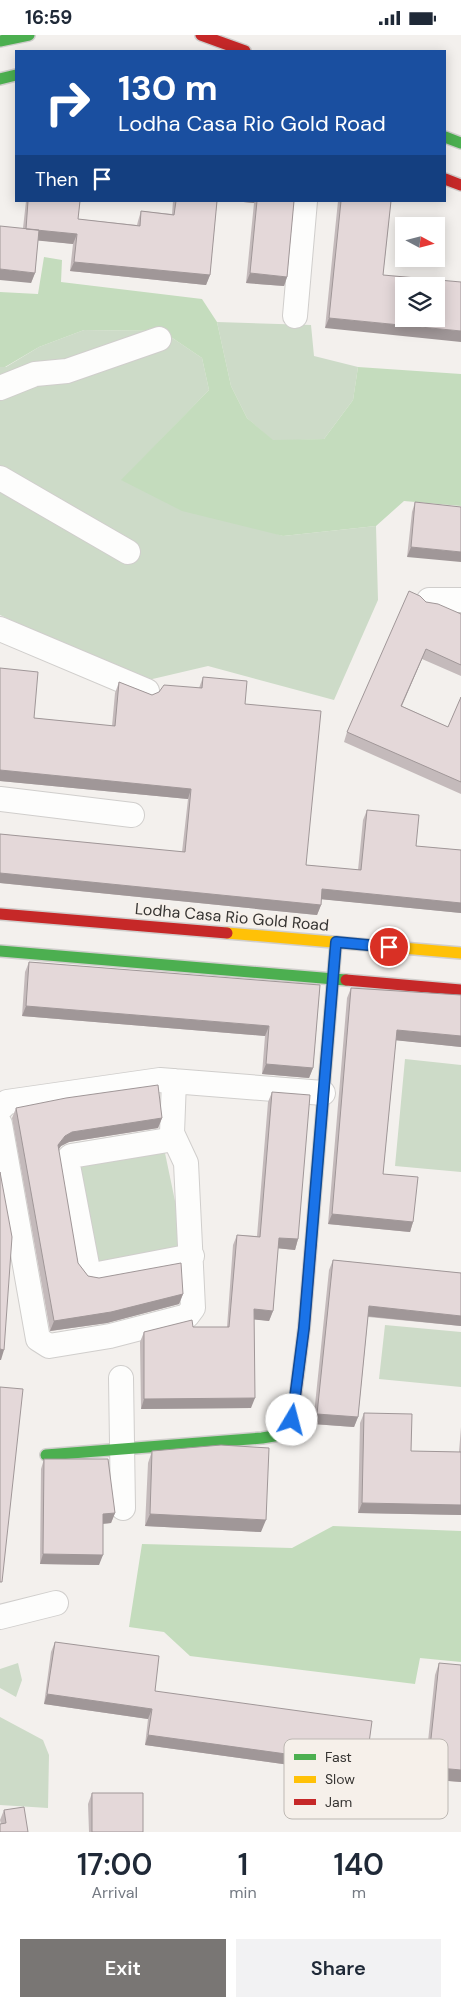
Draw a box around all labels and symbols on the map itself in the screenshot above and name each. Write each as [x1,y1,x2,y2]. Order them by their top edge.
north arrow [395,217,445,267]
street label: Lodha Casa Rio Gold Road [134,898,330,936]
pin [368,926,410,968]
position arrow [265,1393,317,1445]
legend [284,1739,448,1819]
text: Fast [325,1748,352,1766]
text: Slow [325,1770,355,1788]
text: Jam [325,1793,352,1811]

